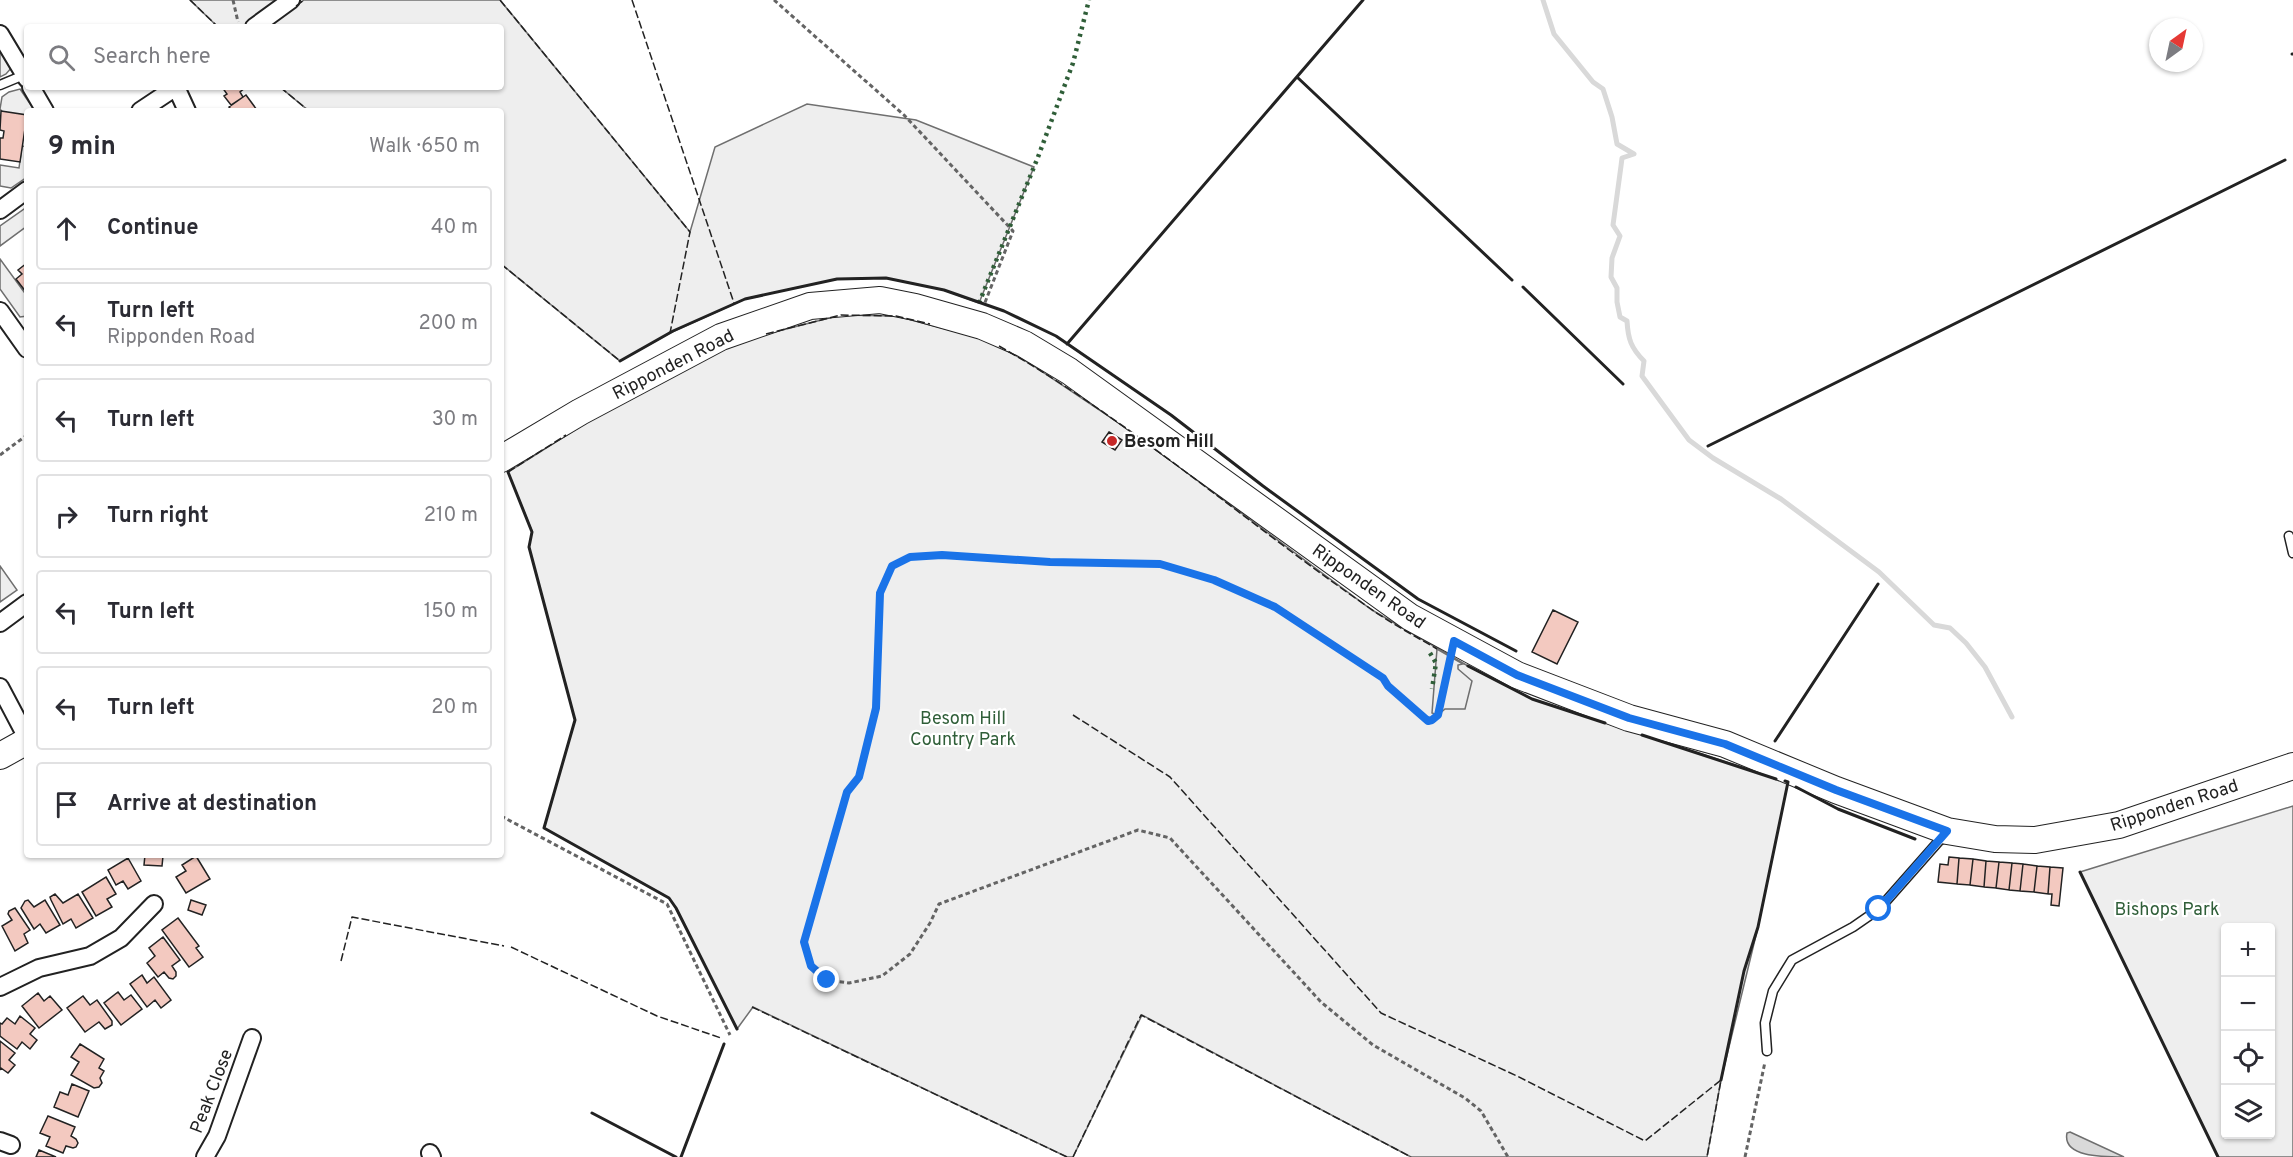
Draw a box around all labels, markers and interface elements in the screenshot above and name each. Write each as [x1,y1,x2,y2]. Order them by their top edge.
north arrow [2149,18,2203,72]
search box [24,24,504,90]
icon: search [45,41,78,74]
text: Search here [93,44,211,71]
text: 9 min [48,131,116,164]
text: Walk · 650 m [369,134,480,160]
icon: ahead [50,212,83,245]
text: Continue [107,215,198,242]
text: 40 m [431,215,478,241]
text: Turn left [107,298,195,325]
icon: left [50,308,83,341]
text: 200 m [419,311,478,337]
text: Ripponden Road [107,325,255,351]
street label: Ripponden Road [609,325,738,406]
icon: left [50,404,83,437]
text: Turn left [107,407,195,434]
text: 30 m [432,407,478,433]
place label: Besom Hill [1124,431,1214,454]
marker: Besom Hill [1105,434,1119,448]
icon: right [50,500,83,533]
text: Turn right [107,503,209,530]
text: 210 m [424,503,478,529]
street label: Ripponden Road [1307,540,1429,635]
icon: left [50,596,83,629]
text: Turn left [107,599,195,626]
text: 150 m [424,599,478,625]
icon: left [50,692,83,725]
text: Turn left [107,695,195,722]
text: 20 m [431,695,478,721]
park label: Besom Hill Country Park [910,708,1016,752]
street label: Ripponden Road [2107,775,2241,838]
icon: arrive [50,788,83,821]
text: Arrive at destination [107,791,317,818]
route start [1865,895,1891,921]
park label: Bishops Park [2115,899,2220,922]
map controls [2221,923,2275,1139]
button: + [2221,923,2275,977]
route end [813,966,839,992]
button: − [2221,977,2275,1031]
button: locate [2221,1031,2275,1085]
street label: Peak Close [186,1046,239,1137]
button: layers [2221,1085,2275,1139]

